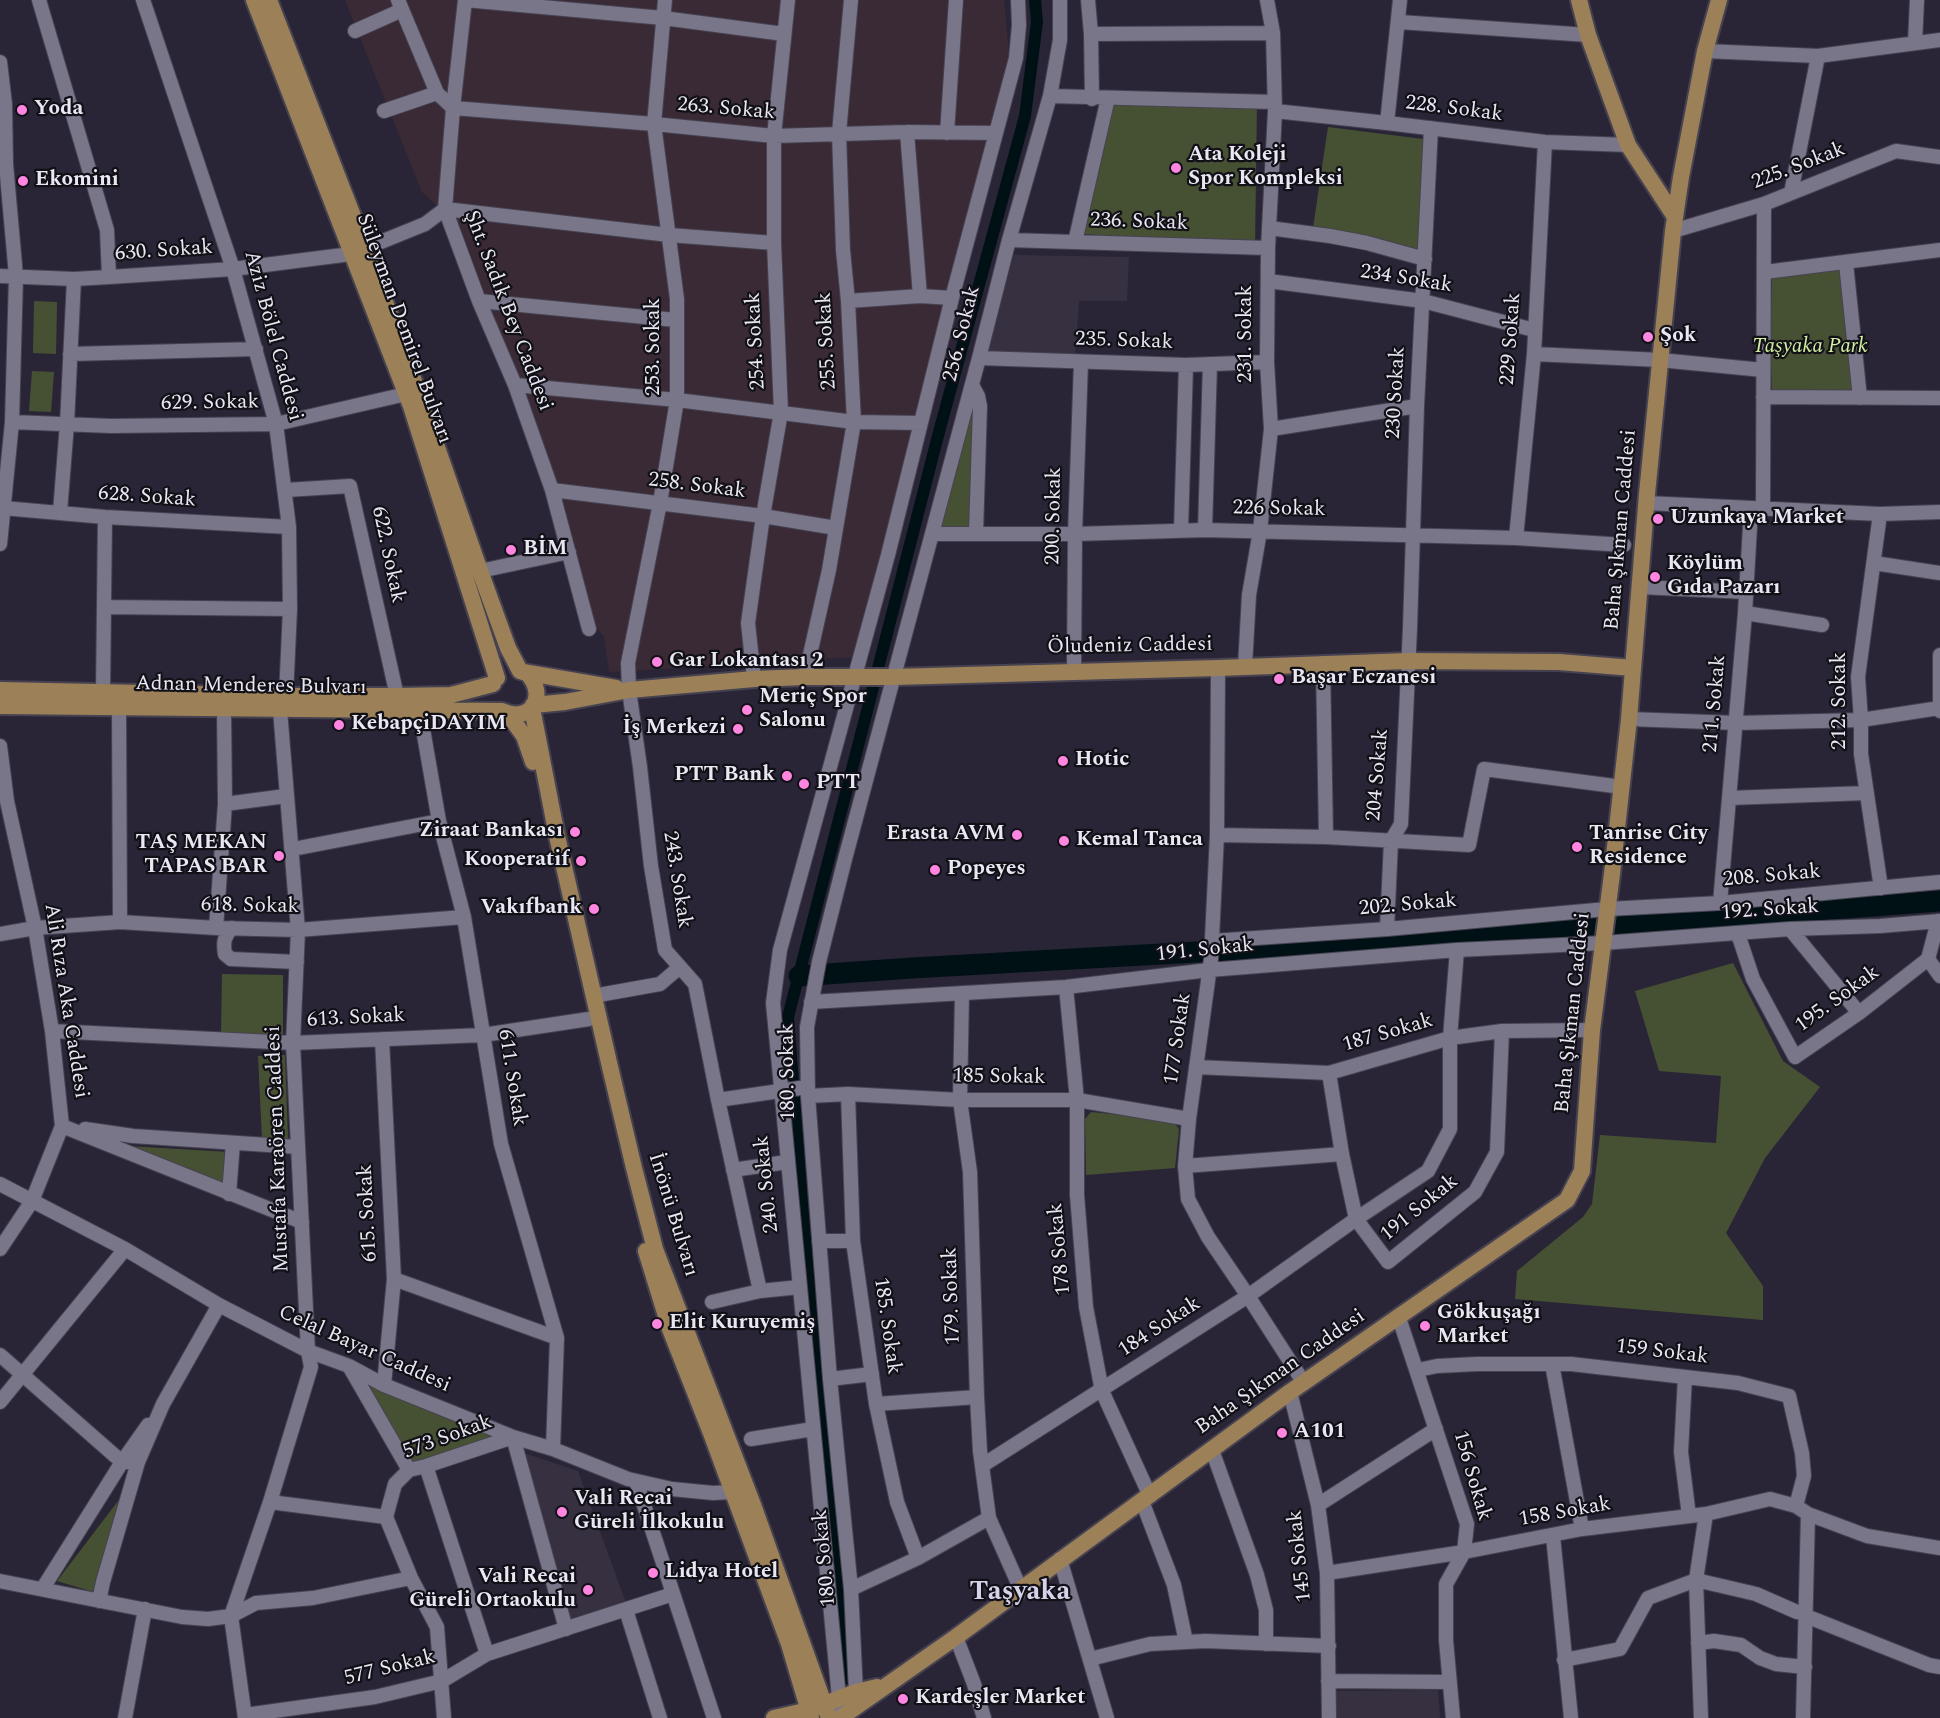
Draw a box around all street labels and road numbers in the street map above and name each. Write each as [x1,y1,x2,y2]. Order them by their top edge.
street label: 228. Sokak [1404,92,1504,128]
street label: 263. Sokak [676,93,776,127]
street label: 225. Sokak [1749,138,1849,196]
street label: Şht. Sadık Bey Caddesi [457,207,557,415]
street label: 236. Sokak [1089,209,1189,237]
street label: Süleyman Demirel Bulvarı [350,211,456,447]
street label: 630. Sokak [114,236,214,268]
street label: Aziz Bölel Caddesi [237,248,307,424]
street label: 234 Sokak [1358,260,1454,300]
street label: 256. Sokak [939,283,987,385]
street label: 231. Sokak [1234,285,1260,383]
street label: 254. Sokak [742,291,772,391]
street label: 255. Sokak [813,291,843,391]
street label: 229 Sokak [1496,292,1528,386]
street label: 253. Sokak [642,298,668,396]
street label: 235. Sokak [1074,328,1174,356]
street label: 230 Sokak [1382,346,1412,440]
street label: 629. Sokak [161,391,259,417]
street label: Baha Şıkman Caddesi [1601,429,1643,631]
street label: 200. Sokak [1042,467,1068,565]
street label: 258. Sokak [647,469,747,505]
street label: 628. Sokak [97,482,197,514]
street label: 226 Sokak [1232,497,1326,523]
street label: 622. Sokak [364,504,410,606]
street label: Öludeniz Caddesi [1047,633,1213,661]
street label: 212. Sokak [1828,652,1854,750]
street label: 211. Sokak [1699,654,1733,754]
street label: Adnan Menderes Bulvarı [135,672,367,702]
street label: 204 Sokak [1362,728,1396,822]
street label: 243. Sokak [656,830,696,930]
street label: 208. Sokak [1722,860,1822,894]
street label: 202. Sokak [1358,889,1458,923]
street label: 618. Sokak [201,894,299,920]
street label: 192. Sokak [1720,895,1820,927]
street label: Ali Rıza Aka Caddesi [37,902,93,1100]
street label: Baha Şıkman Caddesi [1551,911,1597,1115]
street label: 191. Sokak [1155,933,1255,969]
street label: 195. Sokak [1791,961,1885,1039]
street label: 177 Sokak [1160,991,1198,1087]
street label: 613. Sokak [306,1004,406,1034]
street label: 187 Sokak [1340,1009,1436,1059]
street label: 180. Sokak [776,1023,802,1121]
street label: Mustafa Karaören Caddesi [262,1025,296,1273]
street label: 611. Sokak [491,1028,531,1128]
street label: 185 Sokak [952,1065,1046,1091]
street label: 240. Sokak [750,1134,786,1234]
street label: İnönü Bulvarı [641,1150,703,1280]
street label: 615. Sokak [354,1163,384,1263]
street label: 191 Sokak [1376,1170,1464,1248]
street label: 178 Sokak [1044,1202,1078,1296]
street label: 179. Sokak [939,1246,967,1346]
street label: 185. Sokak [867,1276,905,1376]
street label: 184 Sokak [1114,1292,1206,1364]
street label: Celal Bayar Caddesi [274,1301,454,1399]
street label: Baha Şıkman Caddesi [1191,1305,1371,1441]
street label: 159 Sokak [1614,1335,1710,1371]
street label: 573 Sokak [400,1410,496,1466]
street label: 156 Sokak [1446,1428,1496,1524]
street label: 158 Sokak [1517,1493,1613,1533]
street label: 180. Sokak [809,1508,843,1608]
street label: 145 Sokak [1284,1508,1318,1604]
street label: 577 Sokak [342,1646,438,1692]

